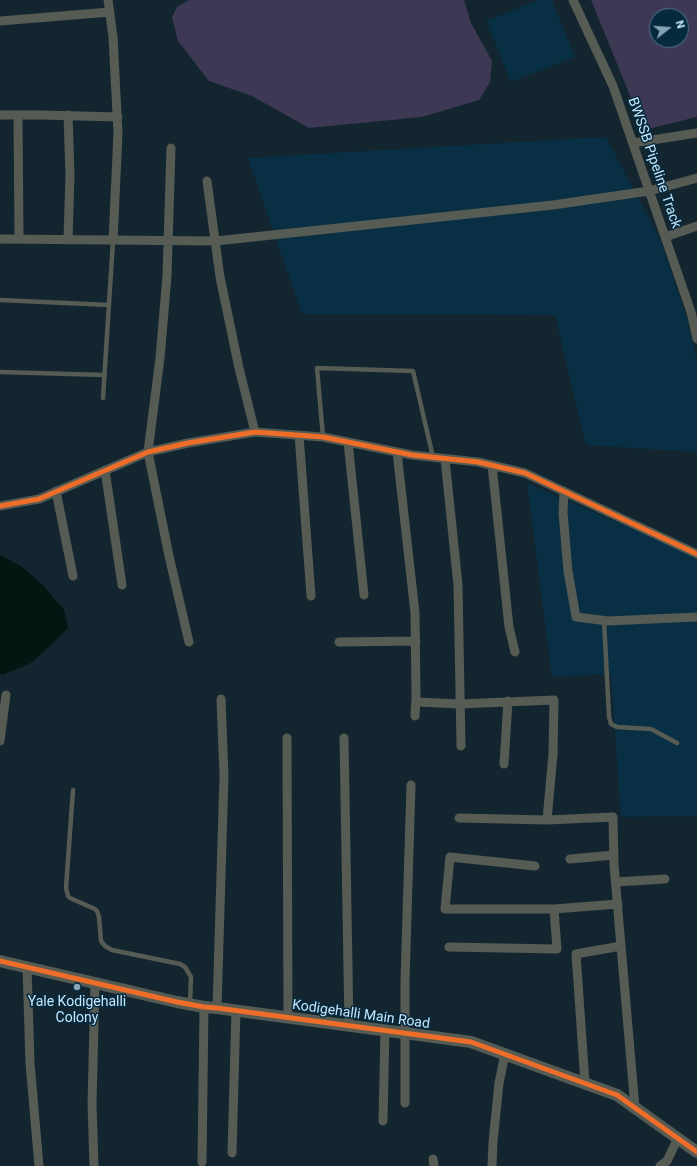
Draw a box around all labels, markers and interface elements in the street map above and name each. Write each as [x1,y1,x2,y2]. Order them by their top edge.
north arrow [649,8,689,48]
text: N [673,19,687,30]
street label: BWSSB Pipeline Track [624,95,684,231]
marker: Yale Kodigehalli Colony [72,982,82,992]
place label: Yale Kodigehalli Colony [28,994,126,1026]
street label: Kodigehalli Main Road [291,997,431,1033]

